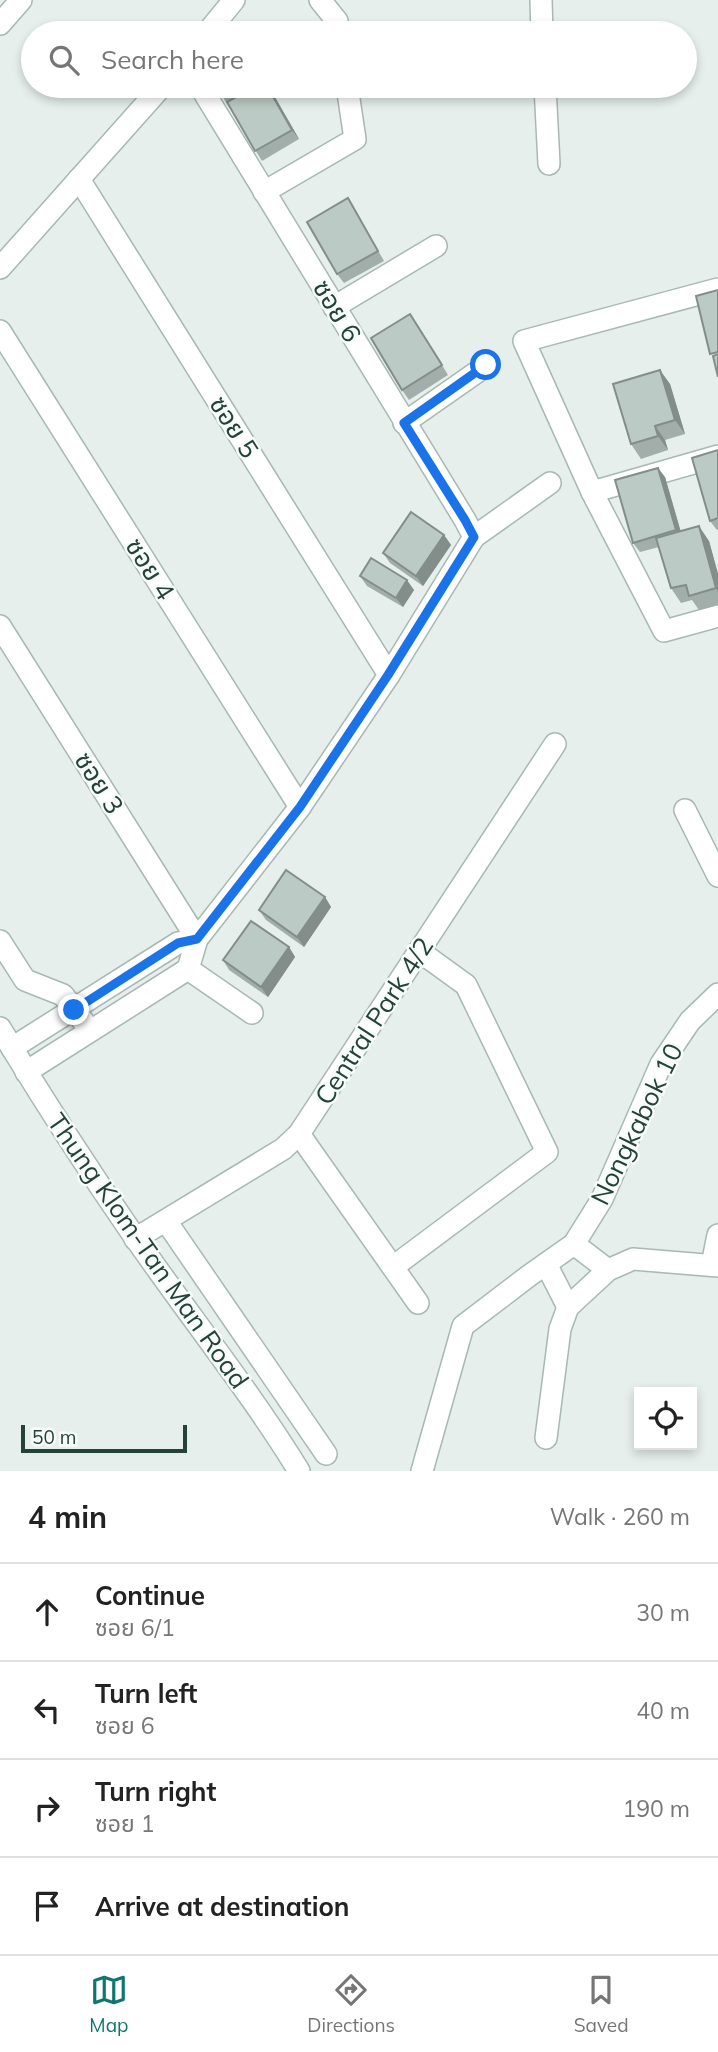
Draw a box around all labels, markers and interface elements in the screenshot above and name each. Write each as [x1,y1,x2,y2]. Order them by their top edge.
search box [21,21,697,98]
icon: search [45,41,83,79]
text: Search here [101,43,244,76]
street label: ซอย 6 [306,273,369,348]
route start [470,349,501,380]
street label: ซอย 5 [203,389,266,464]
street label: ซอย 4 [119,531,182,606]
street label: ซอย 3 [68,745,131,820]
street label: Central Park 4/2 [307,931,440,1111]
route end [58,994,89,1025]
street label: Nongkabok 10 [583,1038,690,1210]
street label: Thung Klom-Tan Man Road [41,1107,256,1395]
map controls [634,1387,697,1450]
button: locate [634,1387,697,1450]
scale bar [21,1422,187,1454]
text: 50 m [32,1425,76,1449]
text: 4 min [28,1498,107,1536]
text: Walk · 260 m [550,1502,690,1531]
text: Continue [95,1579,205,1612]
icon: ahead [28,1593,66,1631]
text: 30 m [636,1598,690,1627]
text: ซอย 6/1 [95,1613,175,1642]
text: Turn left [95,1677,197,1710]
icon: left [28,1691,66,1729]
text: 40 m [636,1696,690,1725]
text: ซอย 6 [95,1711,154,1740]
text: Turn right [95,1775,216,1808]
icon: right [28,1789,66,1827]
text: 190 m [622,1794,690,1823]
text: ซอย 1 [95,1809,154,1838]
icon: arrive [28,1887,66,1925]
text: Arrive at destination [95,1890,350,1923]
tab: Map [89,1971,128,2037]
tab: Directions [307,1971,395,2037]
tab: Saved [574,1971,629,2037]

